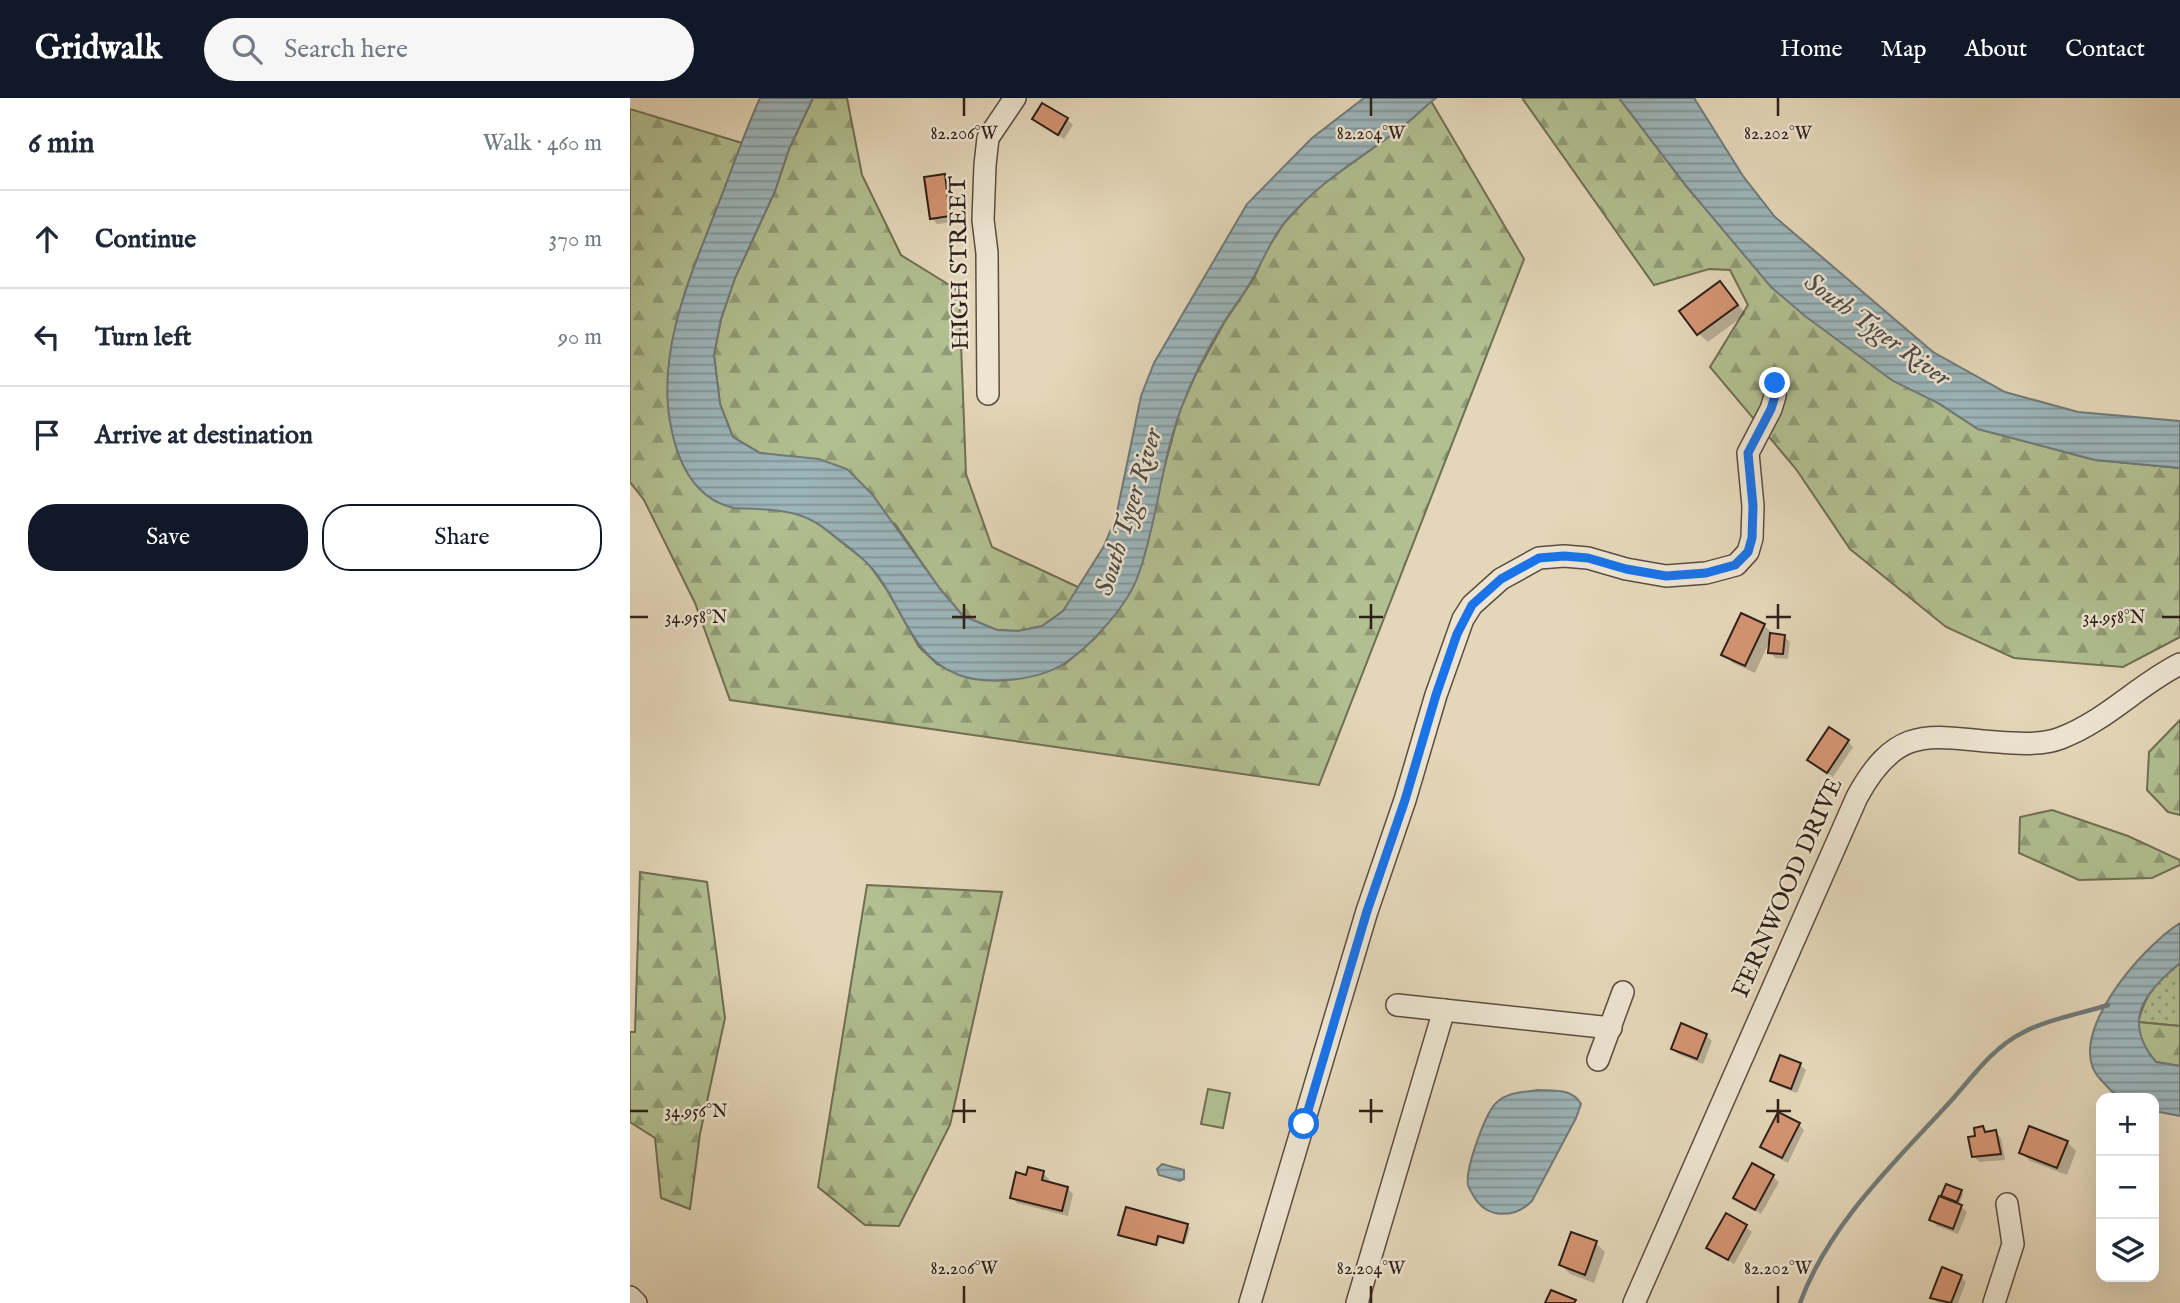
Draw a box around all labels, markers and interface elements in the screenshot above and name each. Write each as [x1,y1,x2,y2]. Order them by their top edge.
search box [204,18,694,81]
text: Gridwalk [35,28,162,70]
icon: search [228,30,266,68]
text: Search here [284,33,408,66]
text: Home [1780,34,1843,65]
text: Map [1881,34,1927,65]
text: About [1965,34,2027,65]
text: Contact [2065,34,2145,65]
text: 82.206°W [930,123,998,146]
text: 82.204°W [1337,123,1406,146]
text: 82.202°W [1744,123,1813,146]
text: 6 min [28,125,94,163]
text: Walk · 460 m [483,129,602,158]
street label: HIGH STREET [943,175,977,350]
icon: ahead [28,220,66,258]
text: Continue [95,223,196,256]
text: 370 m [549,225,602,254]
water label: South Tyger River [1797,266,1958,396]
icon: left [28,318,66,356]
text: Turn left [95,321,192,354]
text: 90 m [558,323,602,352]
route end [1759,367,1790,398]
icon: arrive [28,416,66,454]
text: Arrive at destination [95,419,313,452]
water label: South Tyger River [1088,423,1171,600]
button: Save [28,504,308,571]
button: Share [322,504,602,571]
text: 34.958°N [665,607,728,630]
text: 34.958°N [2083,607,2146,630]
street label: FERNWOOD DRIVE [1726,773,1850,1003]
map controls [2096,1093,2159,1282]
button: + [2096,1093,2159,1156]
text: 34.956°N [664,1101,728,1124]
route start [1288,1108,1319,1139]
button: − [2096,1156,2159,1219]
button: layers [2096,1219,2159,1282]
text: 82.206°W [930,1258,998,1281]
text: 82.204°W [1337,1258,1406,1281]
text: 82.202°W [1744,1258,1813,1281]

